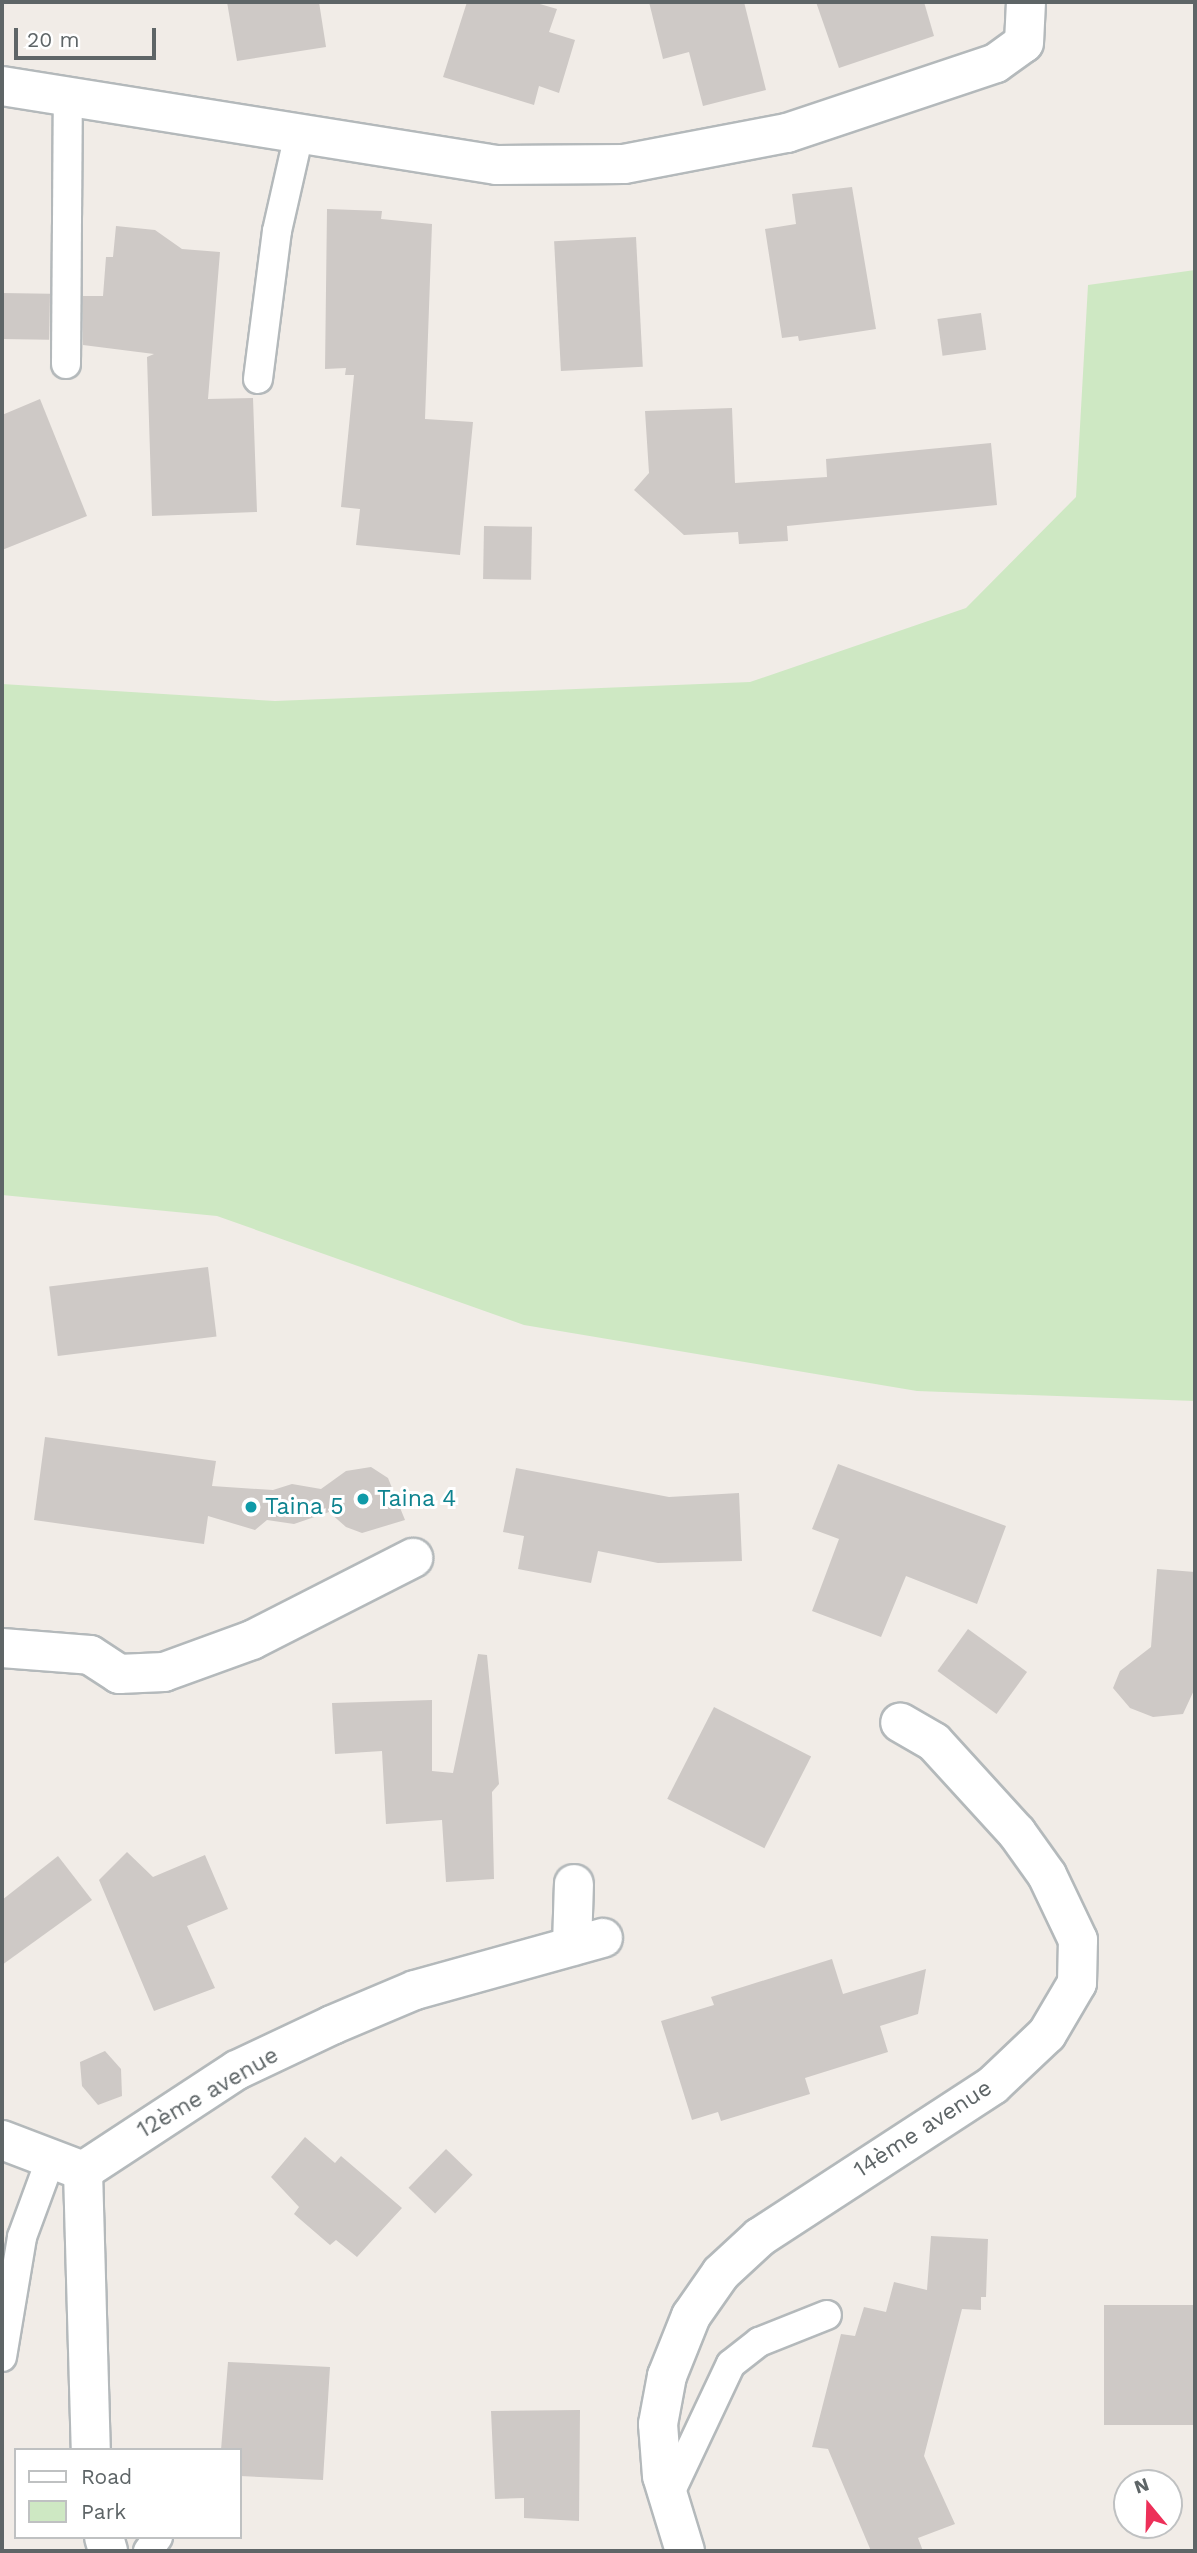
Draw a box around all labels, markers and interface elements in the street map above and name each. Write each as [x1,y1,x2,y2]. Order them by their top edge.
scale bar [18,14,159,58]
text: 20 m [27,27,79,52]
place label: Taina 4 [377,1485,457,1513]
marker: Taina 4 [355,1491,371,1507]
place label: Taina 5 [265,1493,344,1521]
marker: Taina 5 [243,1499,259,1515]
street label: 12ème avenue [133,2041,283,2145]
street label: 14ème avenue [849,2074,997,2184]
legend [14,2448,242,2539]
text: Road [81,2464,132,2489]
north arrow [1113,2469,1183,2539]
text: N [1131,2472,1152,2499]
text: Park [81,2499,126,2524]

